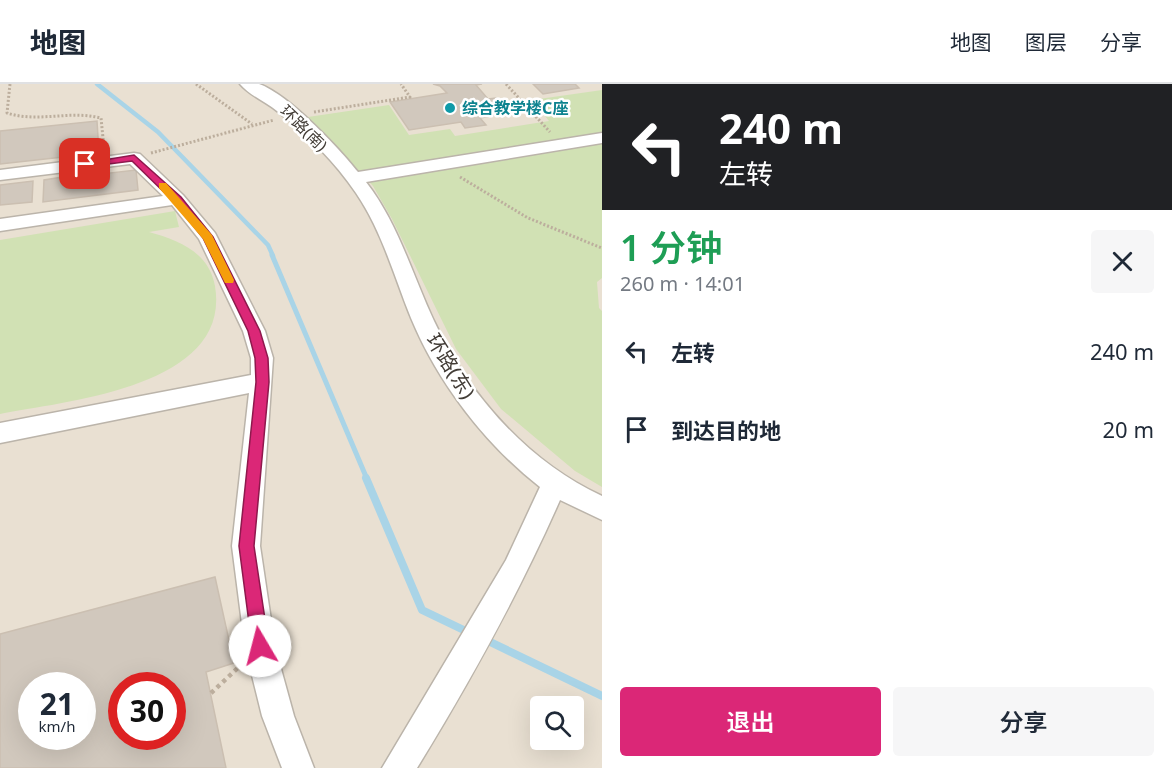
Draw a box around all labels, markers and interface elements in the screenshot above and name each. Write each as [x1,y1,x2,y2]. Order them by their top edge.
text: 地图 [30,23,86,61]
text: 地图 [950,28,992,56]
text: 图层 [1025,28,1067,56]
text: 分享 [1100,28,1142,56]
place label: 综合教学楼C座 [462,97,568,119]
text: 240 m [719,99,843,156]
street label: 环路(南) [276,100,332,156]
marker: 综合教学楼C座 [443,101,457,115]
icon: left [620,108,698,186]
pin [59,138,110,189]
icon: arrive [68,147,101,180]
text: 左转 [719,155,773,192]
text: 1 分钟 [620,223,722,272]
button: close [1091,230,1154,293]
text: 260 m · 14:01 [620,270,745,297]
street label: 环路(东) [420,328,482,404]
icon: left [620,335,653,368]
text: 240 m [1090,336,1154,366]
text: 左转 [671,337,715,367]
icon: arrive [620,413,653,446]
text: 20 m [1103,414,1154,444]
text: 到达目的地 [671,415,781,445]
position arrow [228,614,292,678]
speed limit sign: 30 [108,672,186,750]
text: 21 [40,683,74,724]
button: 退出 [620,687,881,756]
button: 分享 [893,687,1154,756]
map controls [530,696,584,750]
button: search [530,696,584,750]
text: km/h [39,716,75,736]

